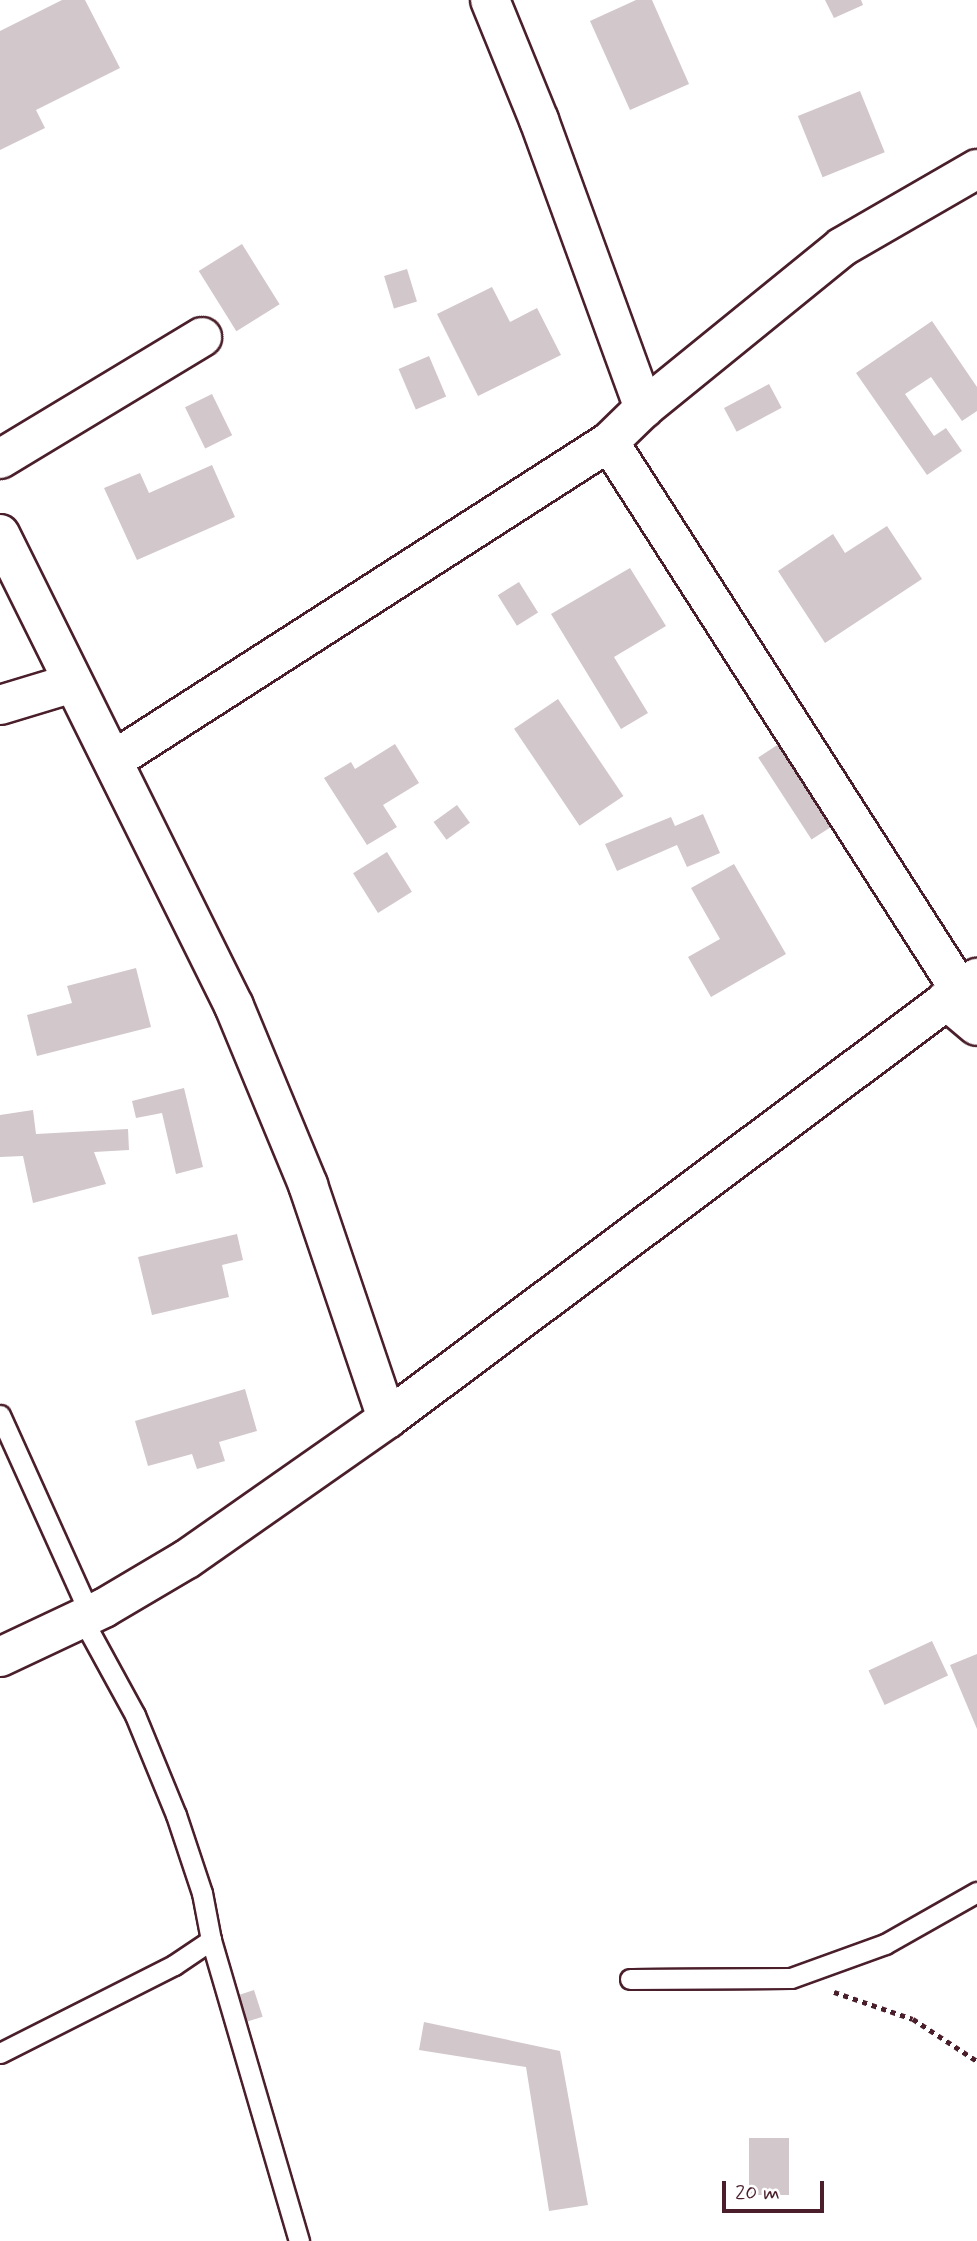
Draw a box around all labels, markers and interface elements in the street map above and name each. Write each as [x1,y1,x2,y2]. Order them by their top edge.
scale bar [725,2168,827,2212]
text: 20 m [735,2179,780,2207]

